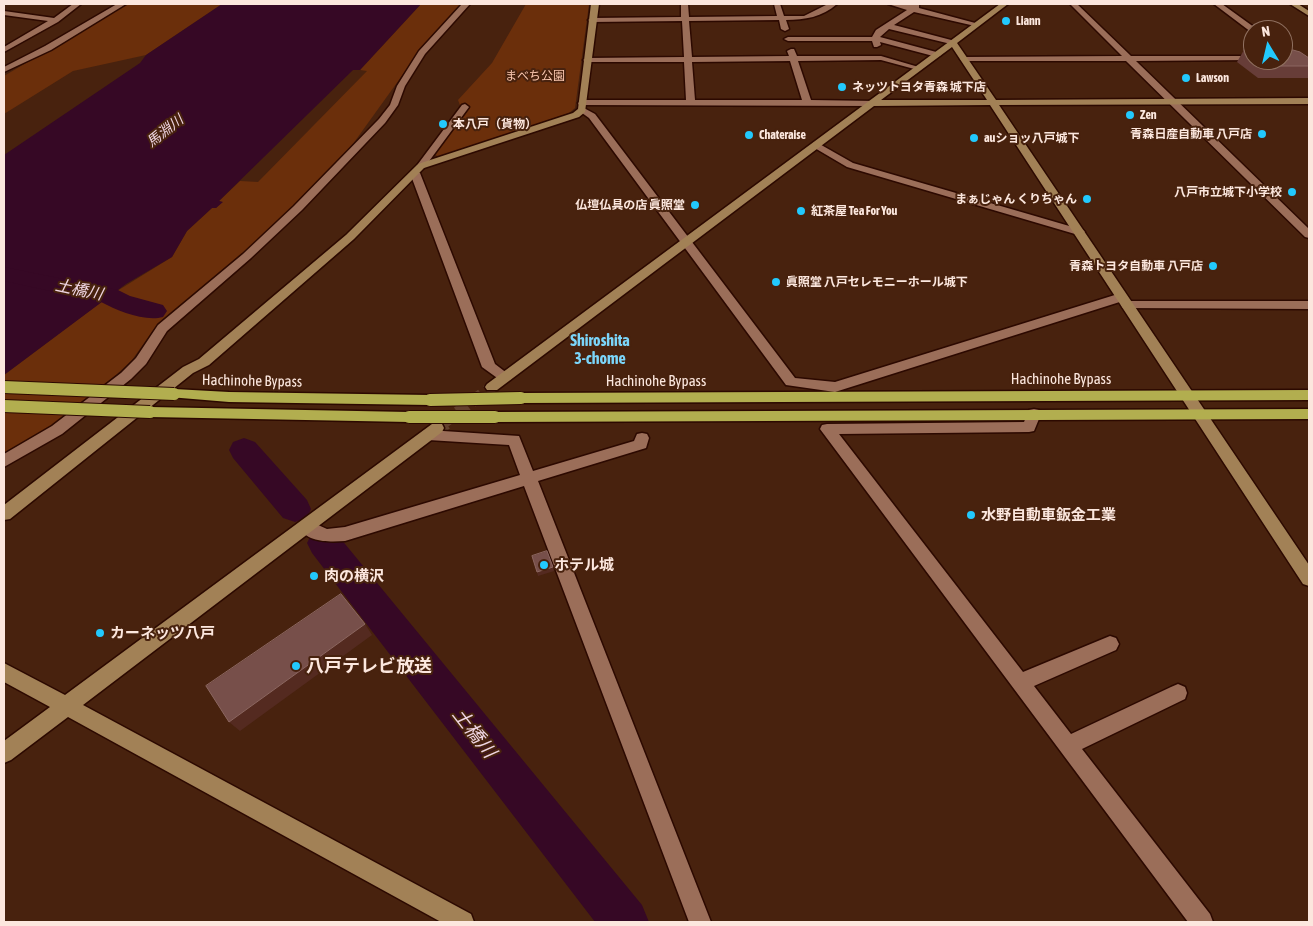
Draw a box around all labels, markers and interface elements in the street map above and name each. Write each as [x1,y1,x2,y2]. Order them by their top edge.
place label: Liann [1016,14,1041,28]
marker: Liann [1000,15,1012,27]
north arrow [1243,20,1293,70]
text: N [1260,23,1271,40]
park label: まべち公園 [505,69,565,83]
place label: Lawson [1196,71,1229,85]
marker: Lawson [1180,72,1192,84]
place label: ネッツトヨタ青森 城下店 [852,80,986,94]
marker: ネッツトヨタ青森 城下店 [836,81,848,93]
place label: Zen [1140,108,1157,122]
marker: Zen [1124,109,1136,121]
water label: 馬淵川 [143,111,187,151]
place label: 本八戸（貨物） [453,117,537,131]
marker: 本八戸（貨物） [437,118,449,130]
place label: 青森日産自動車 八戸店 [1130,127,1252,141]
place label: Chateraise [759,128,806,142]
marker: 青森日産自動車 八戸店 [1256,128,1268,140]
marker: Chateraise [743,129,755,141]
place label: auショッ八戸城下 [984,131,1079,145]
marker: auショッ八戸城下 [968,132,980,144]
place label: 八戸市立城下小学校 [1174,185,1282,199]
marker: 八戸市立城下小学校 [1286,186,1298,198]
place label: まぁじゃん くりちゃん [955,192,1077,206]
marker: まぁじゃん くりちゃん [1081,193,1093,205]
place label: 仏壇仏具の店 眞照堂 [575,198,685,212]
marker: 仏壇仏具の店 眞照堂 [689,199,701,211]
place label: 紅茶屋 Tea For You [811,204,897,218]
marker: 紅茶屋 Tea For You [795,205,807,217]
place label: 青森トヨタ自動車 八戸店 [1069,259,1203,273]
marker: 青森トヨタ自動車 八戸店 [1207,260,1219,272]
place label: 眞照堂 八戸セレモニーホール城下 [786,275,968,289]
water label: 土橋川 [54,276,104,304]
marker: 眞照堂 八戸セレモニーホール城下 [770,276,782,288]
district label: Shiroshita 3-chome [570,331,630,369]
street label: Hachinohe Bypass [1011,370,1111,388]
street label: Hachinohe Bypass [202,371,302,391]
street label: Hachinohe Bypass [606,372,706,390]
place label: 水野自動車鈑金工業 [981,506,1116,524]
marker: 水野自動車鈑金工業 [965,509,977,521]
place label: ホテル城 [554,556,614,574]
marker: ホテル城 [538,559,550,571]
place label: 肉の横沢 [324,567,384,585]
marker: 肉の横沢 [308,570,320,582]
place label: カーネッツ八戸 [110,624,215,642]
marker: カーネッツ八戸 [94,627,106,639]
place label: 八戸テレビ放送 [306,655,432,677]
marker: 八戸テレビ放送 [290,660,302,672]
water label: 土橋川 [447,704,501,762]

